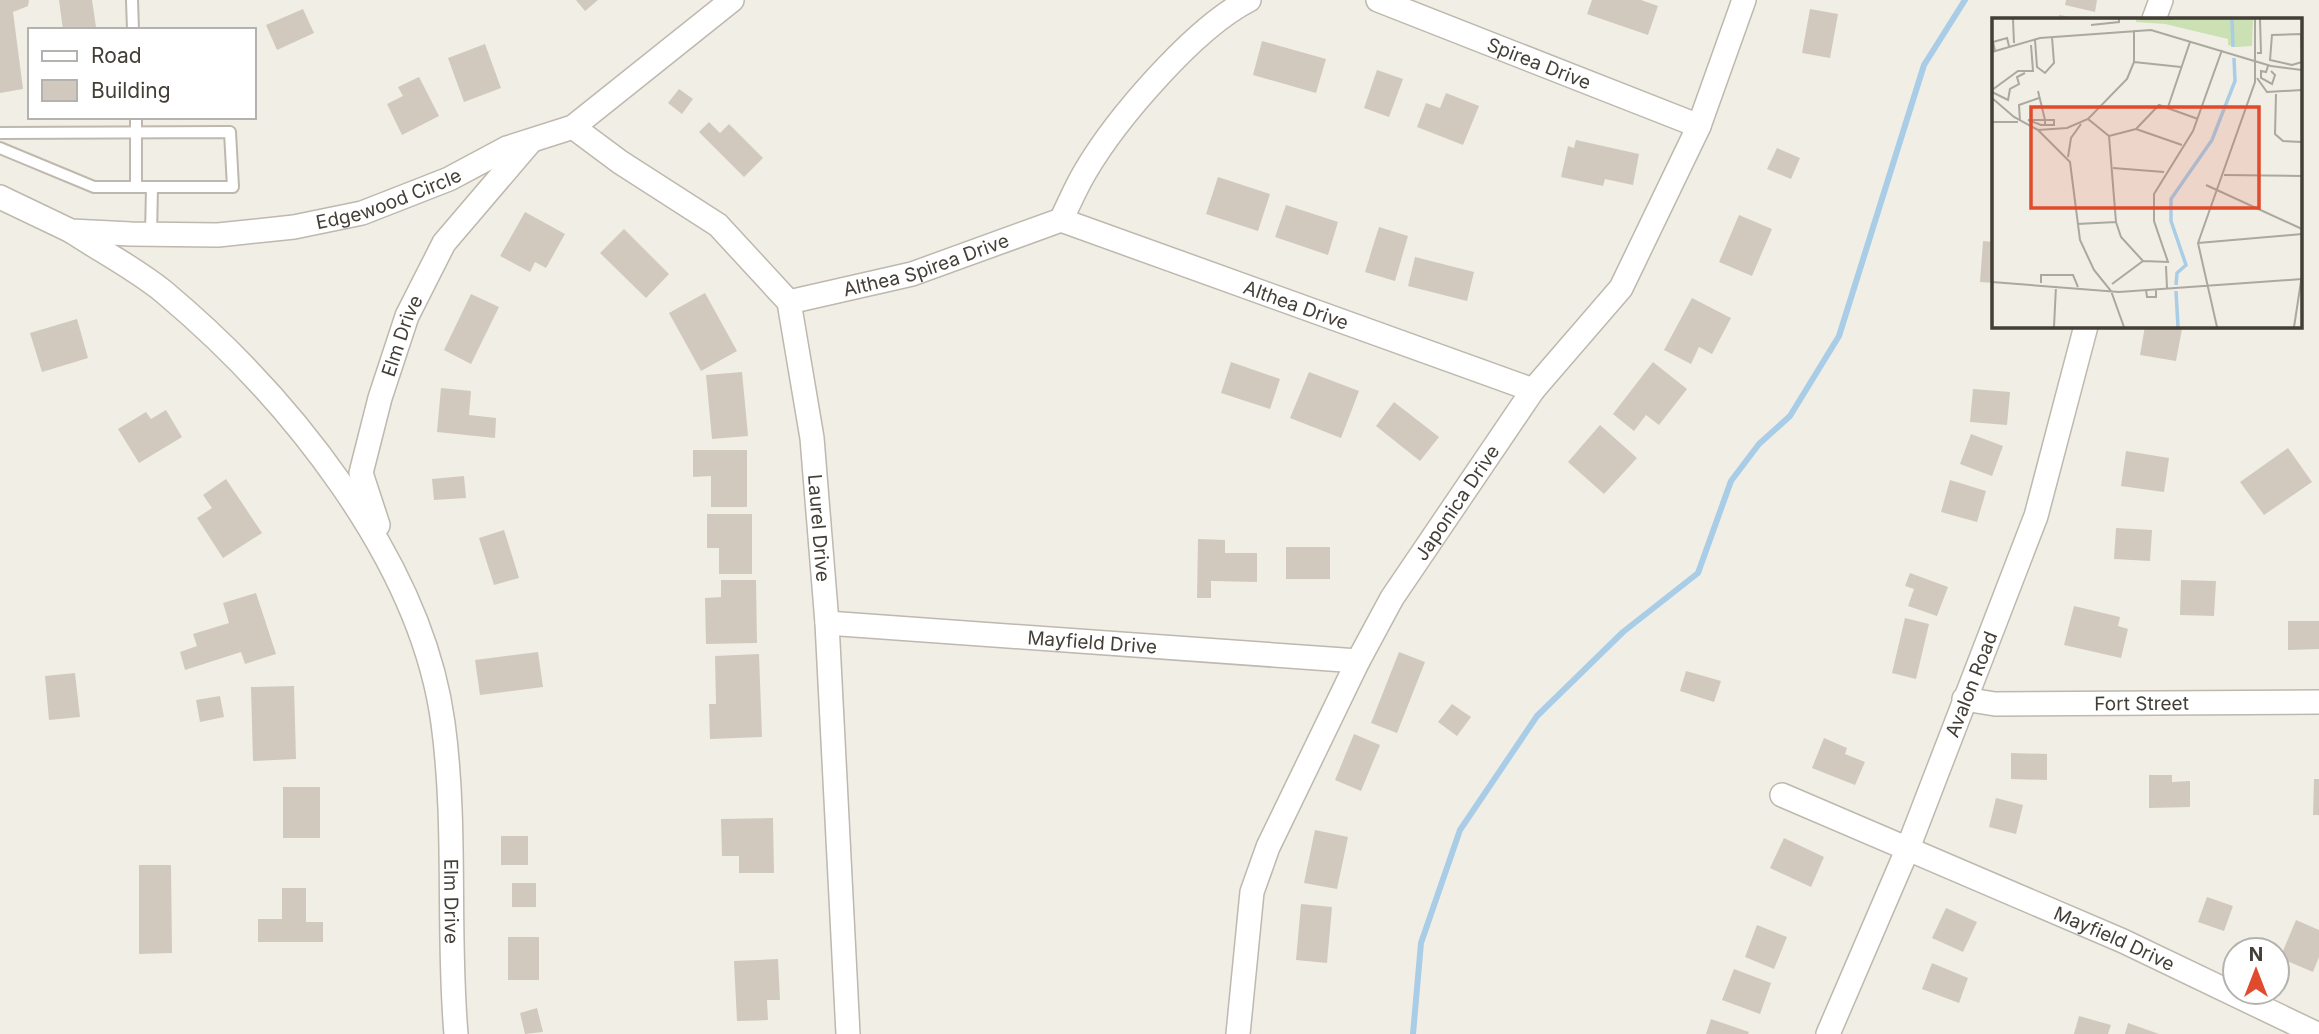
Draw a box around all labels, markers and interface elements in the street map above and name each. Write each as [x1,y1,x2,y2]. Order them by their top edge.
inset map [1992,18,2302,327]
legend [28,28,256,119]
street label: Spirea Drive [1484,33,1594,94]
text: Road [91,43,142,68]
text: Building [91,78,171,103]
street label: Edgewood Circle [314,164,465,234]
street label: Althea Spirea Drive [841,229,1012,301]
street label: Althea Drive [1240,276,1352,335]
street label: Elm Drive [377,291,428,380]
street label: Japonica Drive [1410,441,1504,565]
street label: Laurel Drive [803,473,835,583]
street label: Mayfield Drive [1027,626,1158,659]
street label: Avalon Road [1941,628,2002,741]
street label: Fort Street [2094,692,2189,715]
street label: Elm Drive [439,859,463,944]
street label: Mayfield Drive [2050,902,2178,976]
north arrow [2221,936,2291,1006]
text: N [2249,943,2263,966]

